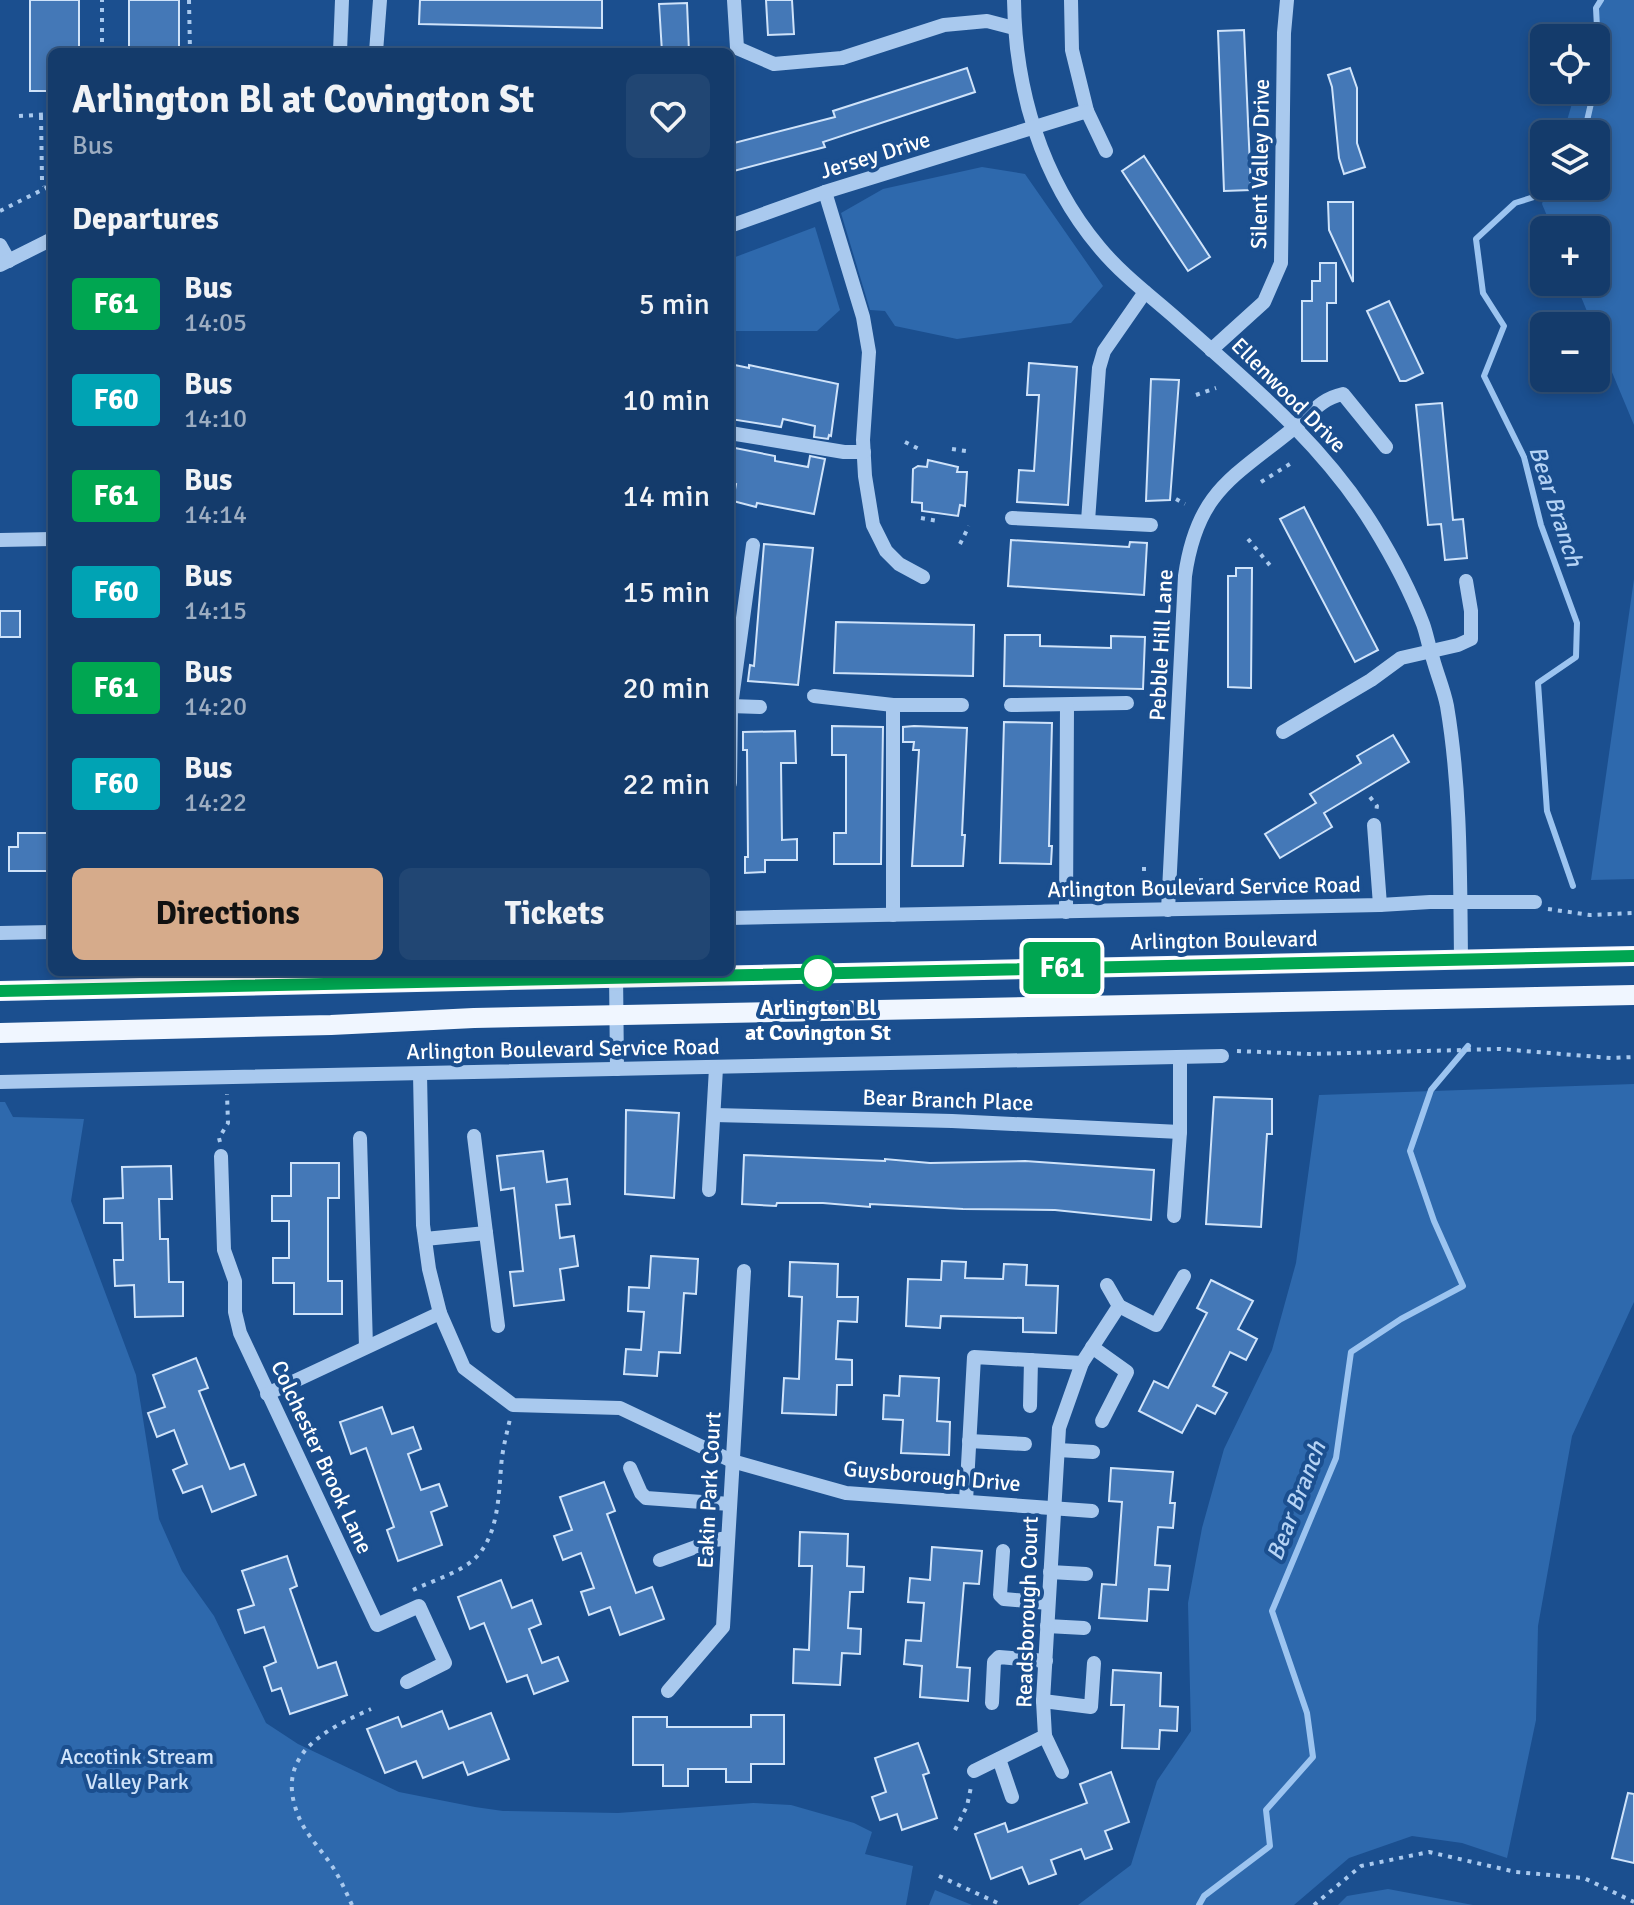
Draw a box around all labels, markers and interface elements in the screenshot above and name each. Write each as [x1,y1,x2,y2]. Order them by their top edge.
map controls [1530,24,1610,392]
button: locate [1530,24,1610,104]
button: heart [626,74,710,158]
text: Arlington Bl at Covington St [72,76,534,123]
street label: Silent Valley Drive [1245,79,1275,249]
button: layers [1530,120,1610,200]
street label: Jersey Drive [817,125,933,185]
text: Bus [72,130,113,162]
text: Departures [72,201,219,238]
button: + [1530,216,1610,296]
text: Bus [184,270,232,307]
text: 5 min [639,286,710,323]
text: F61 [93,287,139,321]
text: 14:05 [184,307,247,339]
button: − [1530,312,1610,392]
street label: Ellenwood Drive [1226,332,1352,458]
text: Bus [184,366,232,403]
text: 10 min [623,382,710,419]
text: F60 [93,383,139,417]
text: 14:10 [184,403,247,435]
water label: Bear Branch [1522,442,1590,571]
text: Bus [184,462,232,499]
text: 14 min [623,478,710,515]
text: F61 [93,479,139,513]
text: 14:14 [184,499,247,531]
text: Bus [184,558,232,595]
street label: Pebble Hill Lane [1144,568,1178,722]
text: 15 min [623,574,710,611]
text: F60 [93,575,139,609]
text: 14:15 [184,595,247,627]
text: Bus [184,654,232,691]
text: 20 min [623,670,710,707]
text: F61 [93,671,139,705]
text: 14:20 [184,691,247,723]
text: Bus [184,750,232,787]
text: 22 min [623,766,710,803]
text: F60 [93,767,139,801]
text: 14:22 [184,787,247,819]
button: Directions [72,868,383,960]
button: Tickets [399,868,710,960]
street label: Arlington Boulevard Service Road [1047,871,1361,903]
street label: Arlington Boulevard [1130,925,1318,955]
line badge: F61 [1016,942,1108,994]
text: F61 [1039,951,1085,985]
marker: Arlington Bl at Covington St [801,956,835,990]
place label: Arlington Bl at Covington St [745,994,891,1046]
street label: Arlington Boulevard Service Road [406,1033,720,1065]
street label: Bear Branch Place [862,1084,1034,1116]
street label: Colchester Brook Lane [265,1356,379,1558]
street label: Eakin Park Court [691,1411,727,1569]
water label: Bear Branch [1260,1436,1333,1565]
street label: Guysborough Drive [842,1455,1022,1497]
street label: Readsborough Court [1010,1515,1044,1708]
park label: Accotink Stream Valley Park [60,1743,214,1795]

